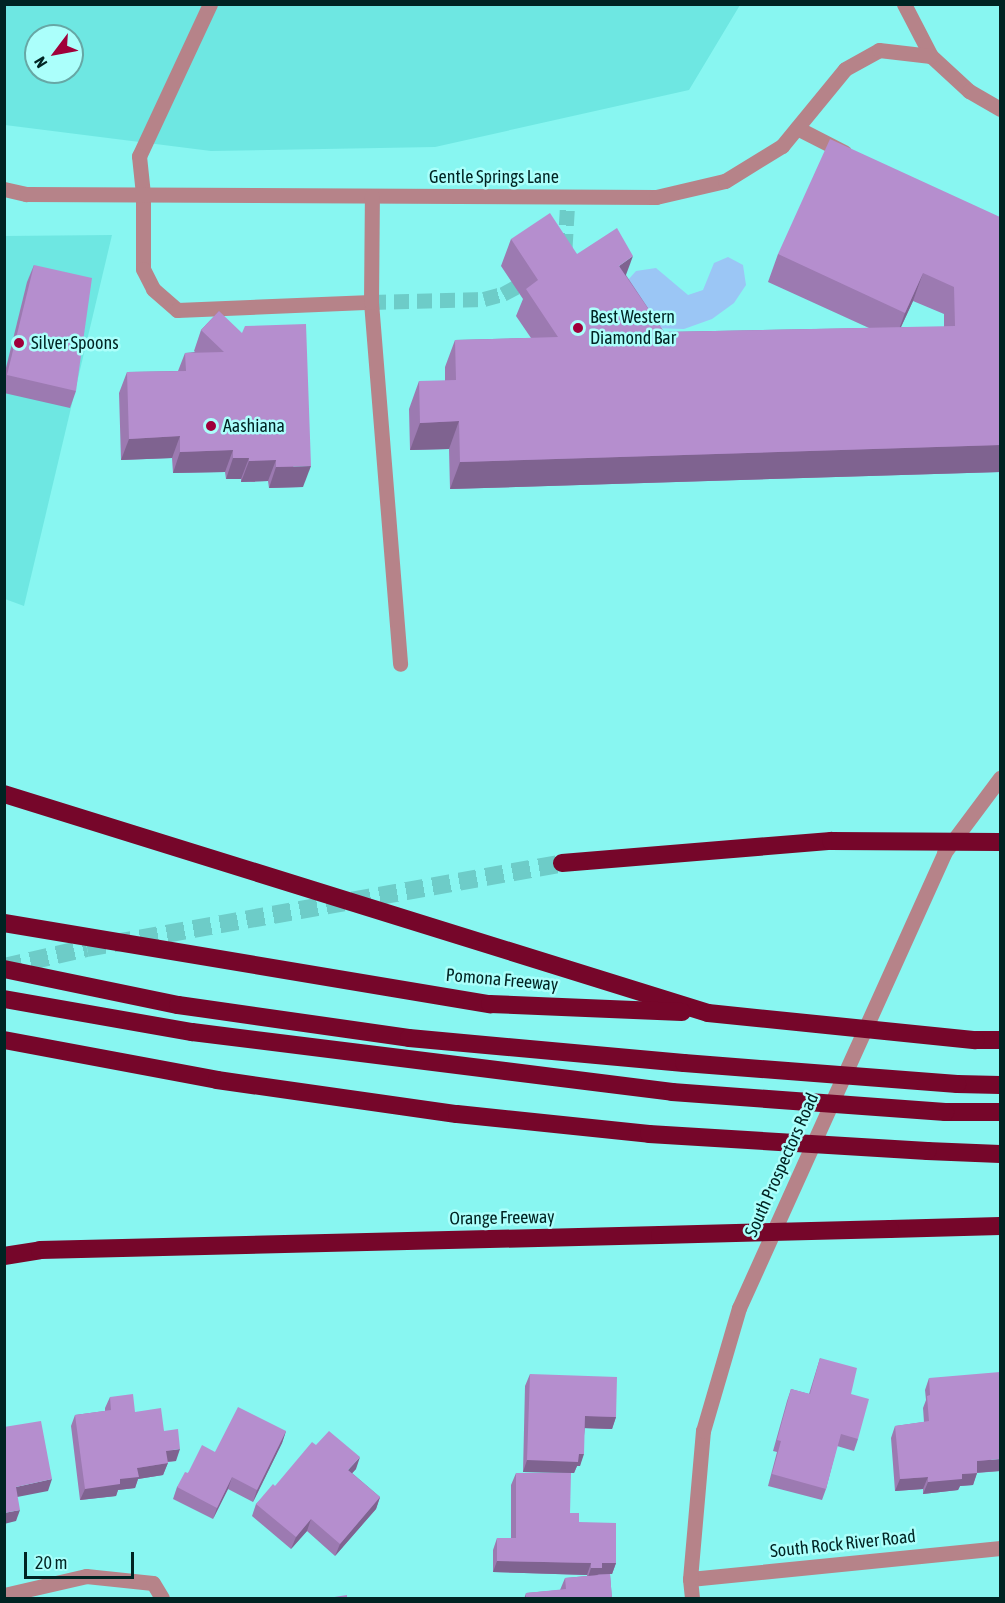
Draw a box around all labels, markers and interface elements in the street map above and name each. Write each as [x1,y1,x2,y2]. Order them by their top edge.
north arrow [24,24,84,84]
text: N [30,54,51,71]
street label: Gentle Springs Lane [429,166,559,188]
place label: Best Western Diamond Bar [590,307,676,350]
marker: Best Western Diamond Bar [571,321,585,335]
place label: Silver Spoons [31,332,119,354]
marker: Silver Spoons [12,336,26,350]
place label: Aashiana [223,415,285,437]
marker: Aashiana [204,419,218,433]
street label: Pomona Freeway [445,964,559,996]
street label: South Prospectors Road [741,1090,823,1240]
street label: Orange Freeway [449,1206,555,1230]
street label: South Rock River Road [769,1526,917,1562]
scale bar [27,1540,136,1578]
text: 20 m [35,1552,67,1573]

